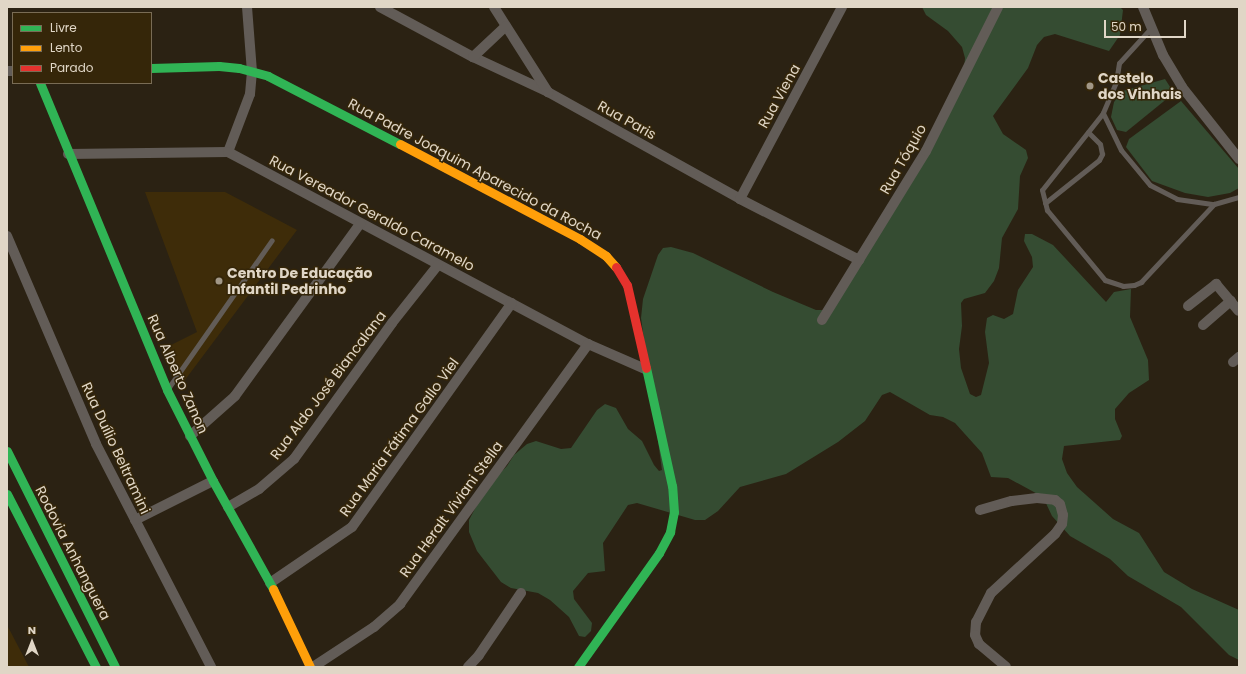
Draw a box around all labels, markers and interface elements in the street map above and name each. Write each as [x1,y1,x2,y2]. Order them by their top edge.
legend [12,12,152,84]
scale bar [1106,12,1188,38]
text: 50 m [1111,18,1142,35]
text: Livre [50,19,77,36]
text: Lento [50,39,82,56]
text: Parado [50,59,93,76]
street label: Rua Viena [755,61,803,131]
place label: Castelo dos Vinhais [1098,70,1182,102]
marker: Castelo dos Vinhais [1085,81,1095,91]
street label: Rua Padre Joaquim Aparecido da Rocha [345,95,605,243]
street label: Rua Paris [595,97,659,143]
street label: Rua Tóquio [876,121,930,197]
street label: Rua Vereador Geraldo Caramelo [267,152,477,274]
place label: Centro De Educação Infantil Pedrinho [227,265,372,298]
marker: Centro De Educação Infantil Pedrinho [214,276,224,286]
street label: Rua Aldo José Biancalana [267,307,389,463]
street label: Rua Alberto Zanon [144,312,212,436]
street label: Rua Maria Fátima Gallo Viel [336,355,462,519]
street label: Rua Duílio Beltramini [78,380,154,516]
street label: Rua Heralt Viviani Stella [396,438,506,580]
street label: Rodovia Anhanguera [32,483,114,623]
north arrow [12,622,52,662]
text: N [28,622,36,638]

